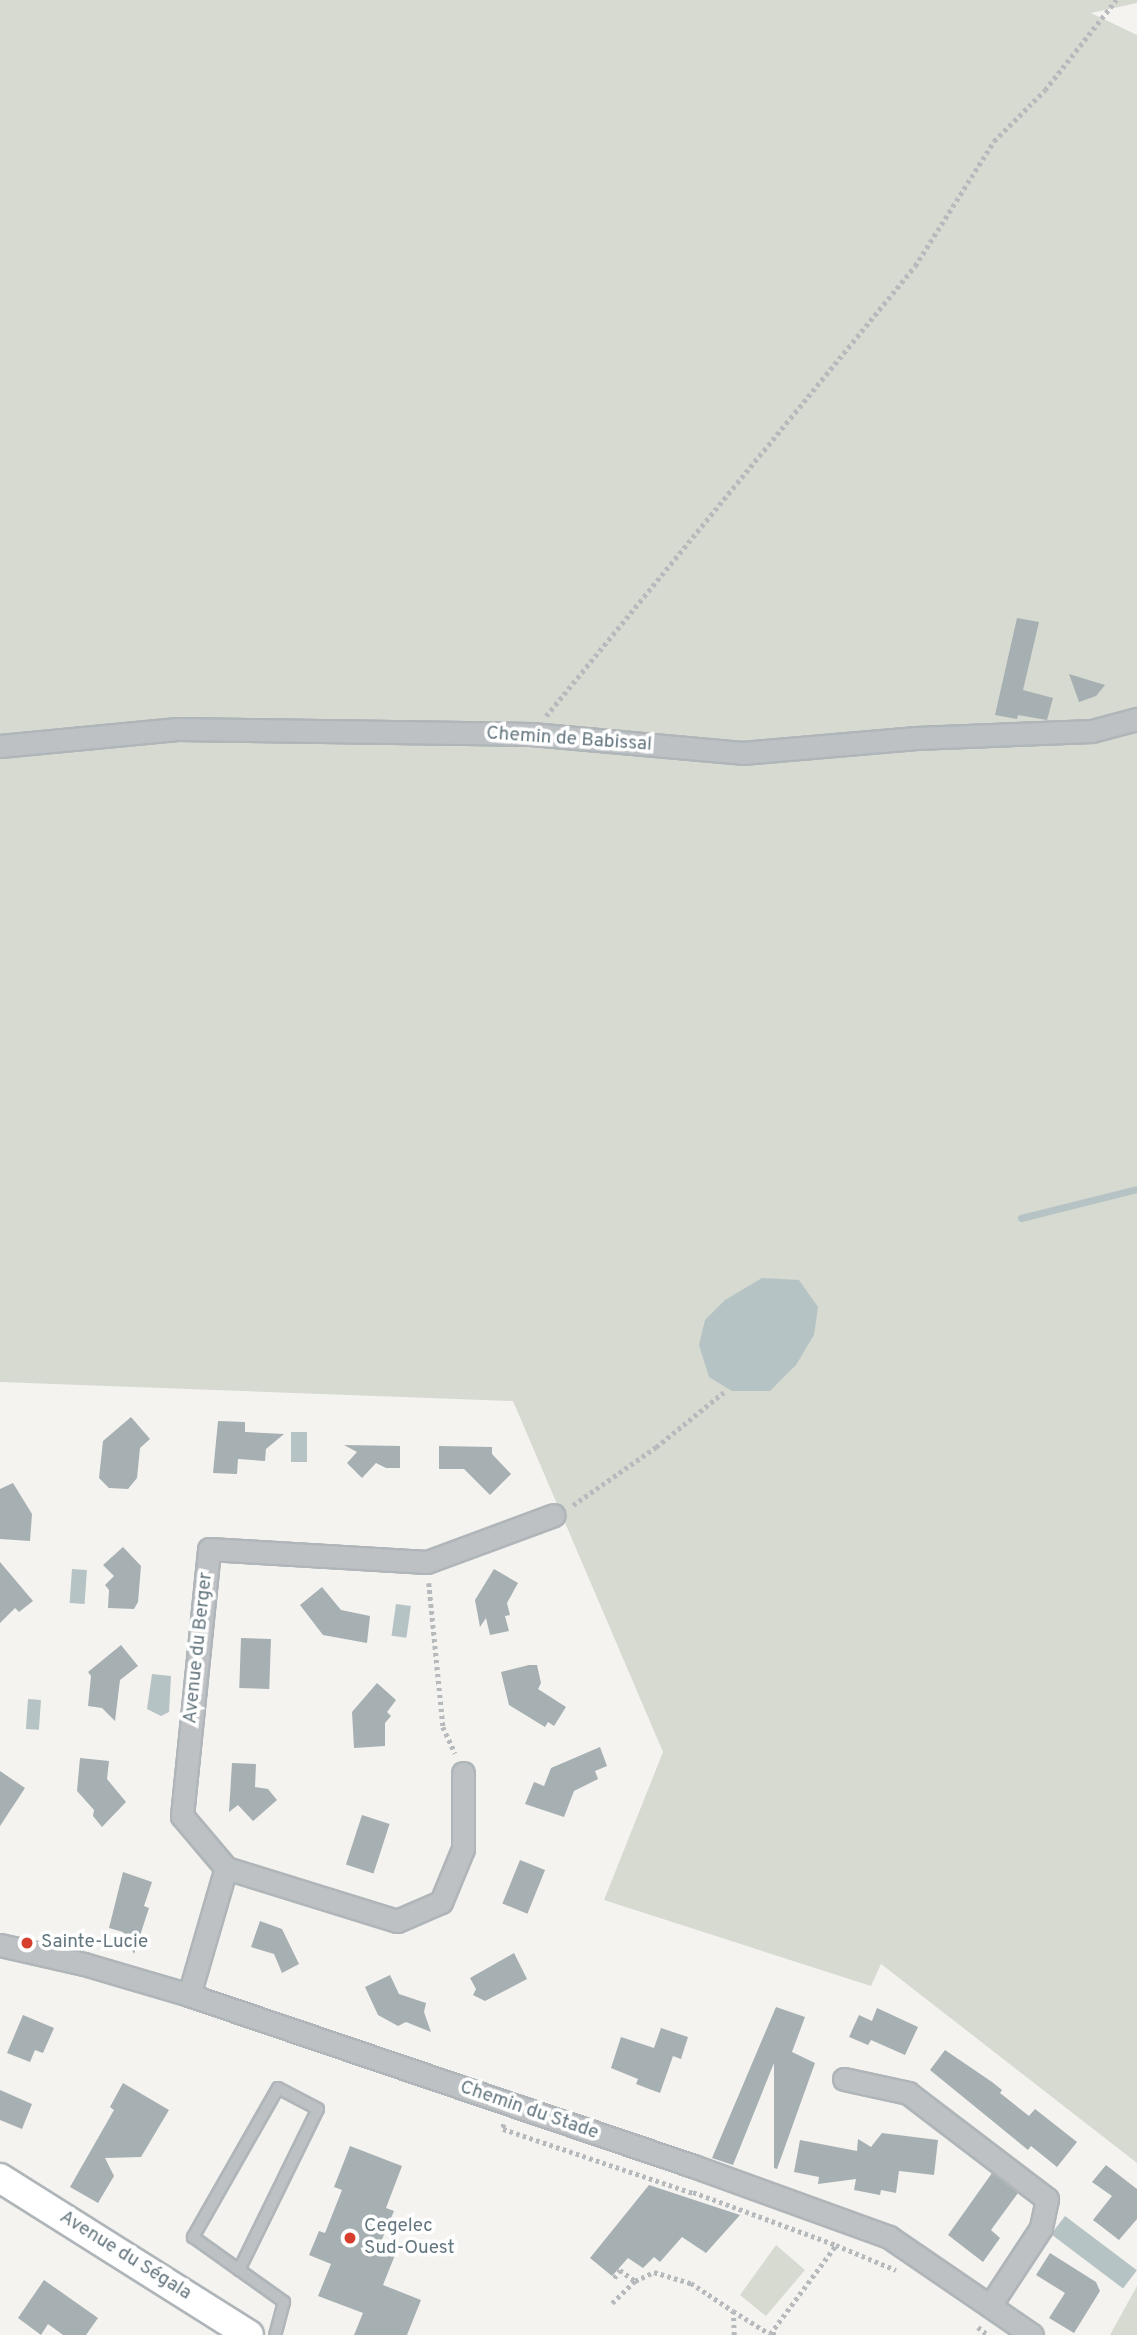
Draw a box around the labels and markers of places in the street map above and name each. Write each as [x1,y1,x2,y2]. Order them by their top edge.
place label: Sainte-Lucie [41,1932,148,1954]
marker: Sainte-Lucie [19,1935,35,1951]
place label: Cegelec Sud-Ouest [364,2216,455,2260]
marker: Cegelec Sud-Ouest [342,2230,358,2246]

